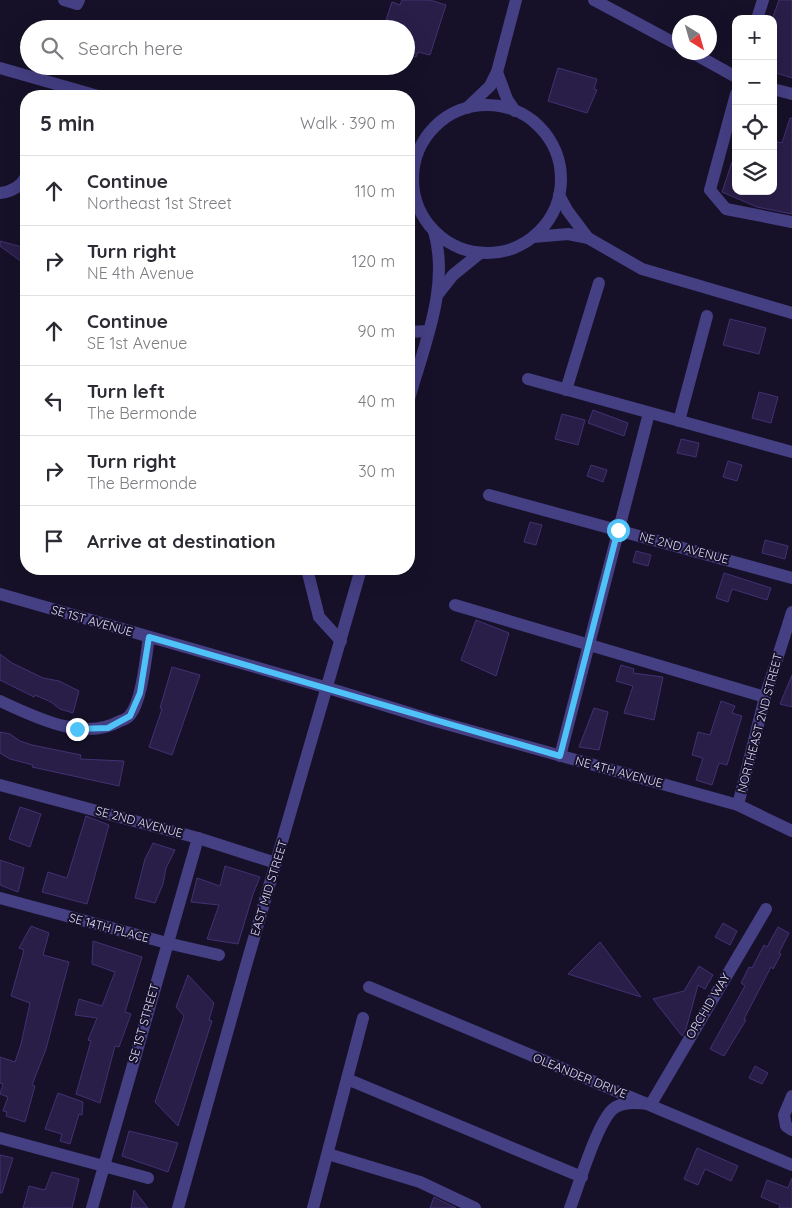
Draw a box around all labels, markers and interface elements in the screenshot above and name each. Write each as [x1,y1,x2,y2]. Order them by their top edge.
north arrow [672,15,717,60]
map controls [732,15,777,195]
button: + [732,15,777,60]
search box [20,20,415,75]
icon: search [38,34,66,62]
text: Search here [78,36,183,60]
button: − [732,60,777,105]
button: locate [732,105,777,150]
text: 5 min [40,110,95,136]
text: Walk · 390 m [300,113,395,133]
button: layers [732,150,777,195]
text: Continue [87,169,168,193]
icon: ahead [40,177,68,205]
text: 110 m [355,181,395,201]
text: Northeast 1st Street [87,193,232,213]
text: Turn right [87,239,176,263]
icon: right [40,247,68,275]
text: 120 m [352,251,395,271]
text: NE 4th Avenue [87,263,194,283]
text: Continue [87,309,168,333]
icon: ahead [40,317,68,345]
text: 90 m [358,321,395,341]
text: SE 1st Avenue [87,333,187,353]
text: Turn left [87,379,165,403]
icon: left [40,387,68,415]
text: 40 m [358,391,395,411]
text: The Bermonde [87,403,197,423]
text: Turn right [87,449,176,473]
icon: right [40,457,68,485]
text: 30 m [358,461,395,481]
text: The Bermonde [87,473,197,493]
route start [607,519,630,542]
icon: arrive [40,527,68,555]
street label: NE 2ND AVENUE [638,528,731,567]
text: Arrive at destination [87,529,276,553]
street label: SE 1ST AVENUE [50,602,135,639]
street label: NORTHEAST 2ND STREET [734,652,785,794]
route end [66,718,89,741]
street label: NE 4TH AVENUE [574,753,665,790]
street label: SE 2ND AVENUE [94,803,185,840]
street label: EAST MID STREET [247,838,290,938]
street label: SE 14TH PLACE [67,910,151,945]
street label: ORCHID WAY [682,970,733,1041]
street label: SE 1ST STREET [125,982,162,1064]
street label: OLEANDER DRIVE [531,1050,630,1101]

